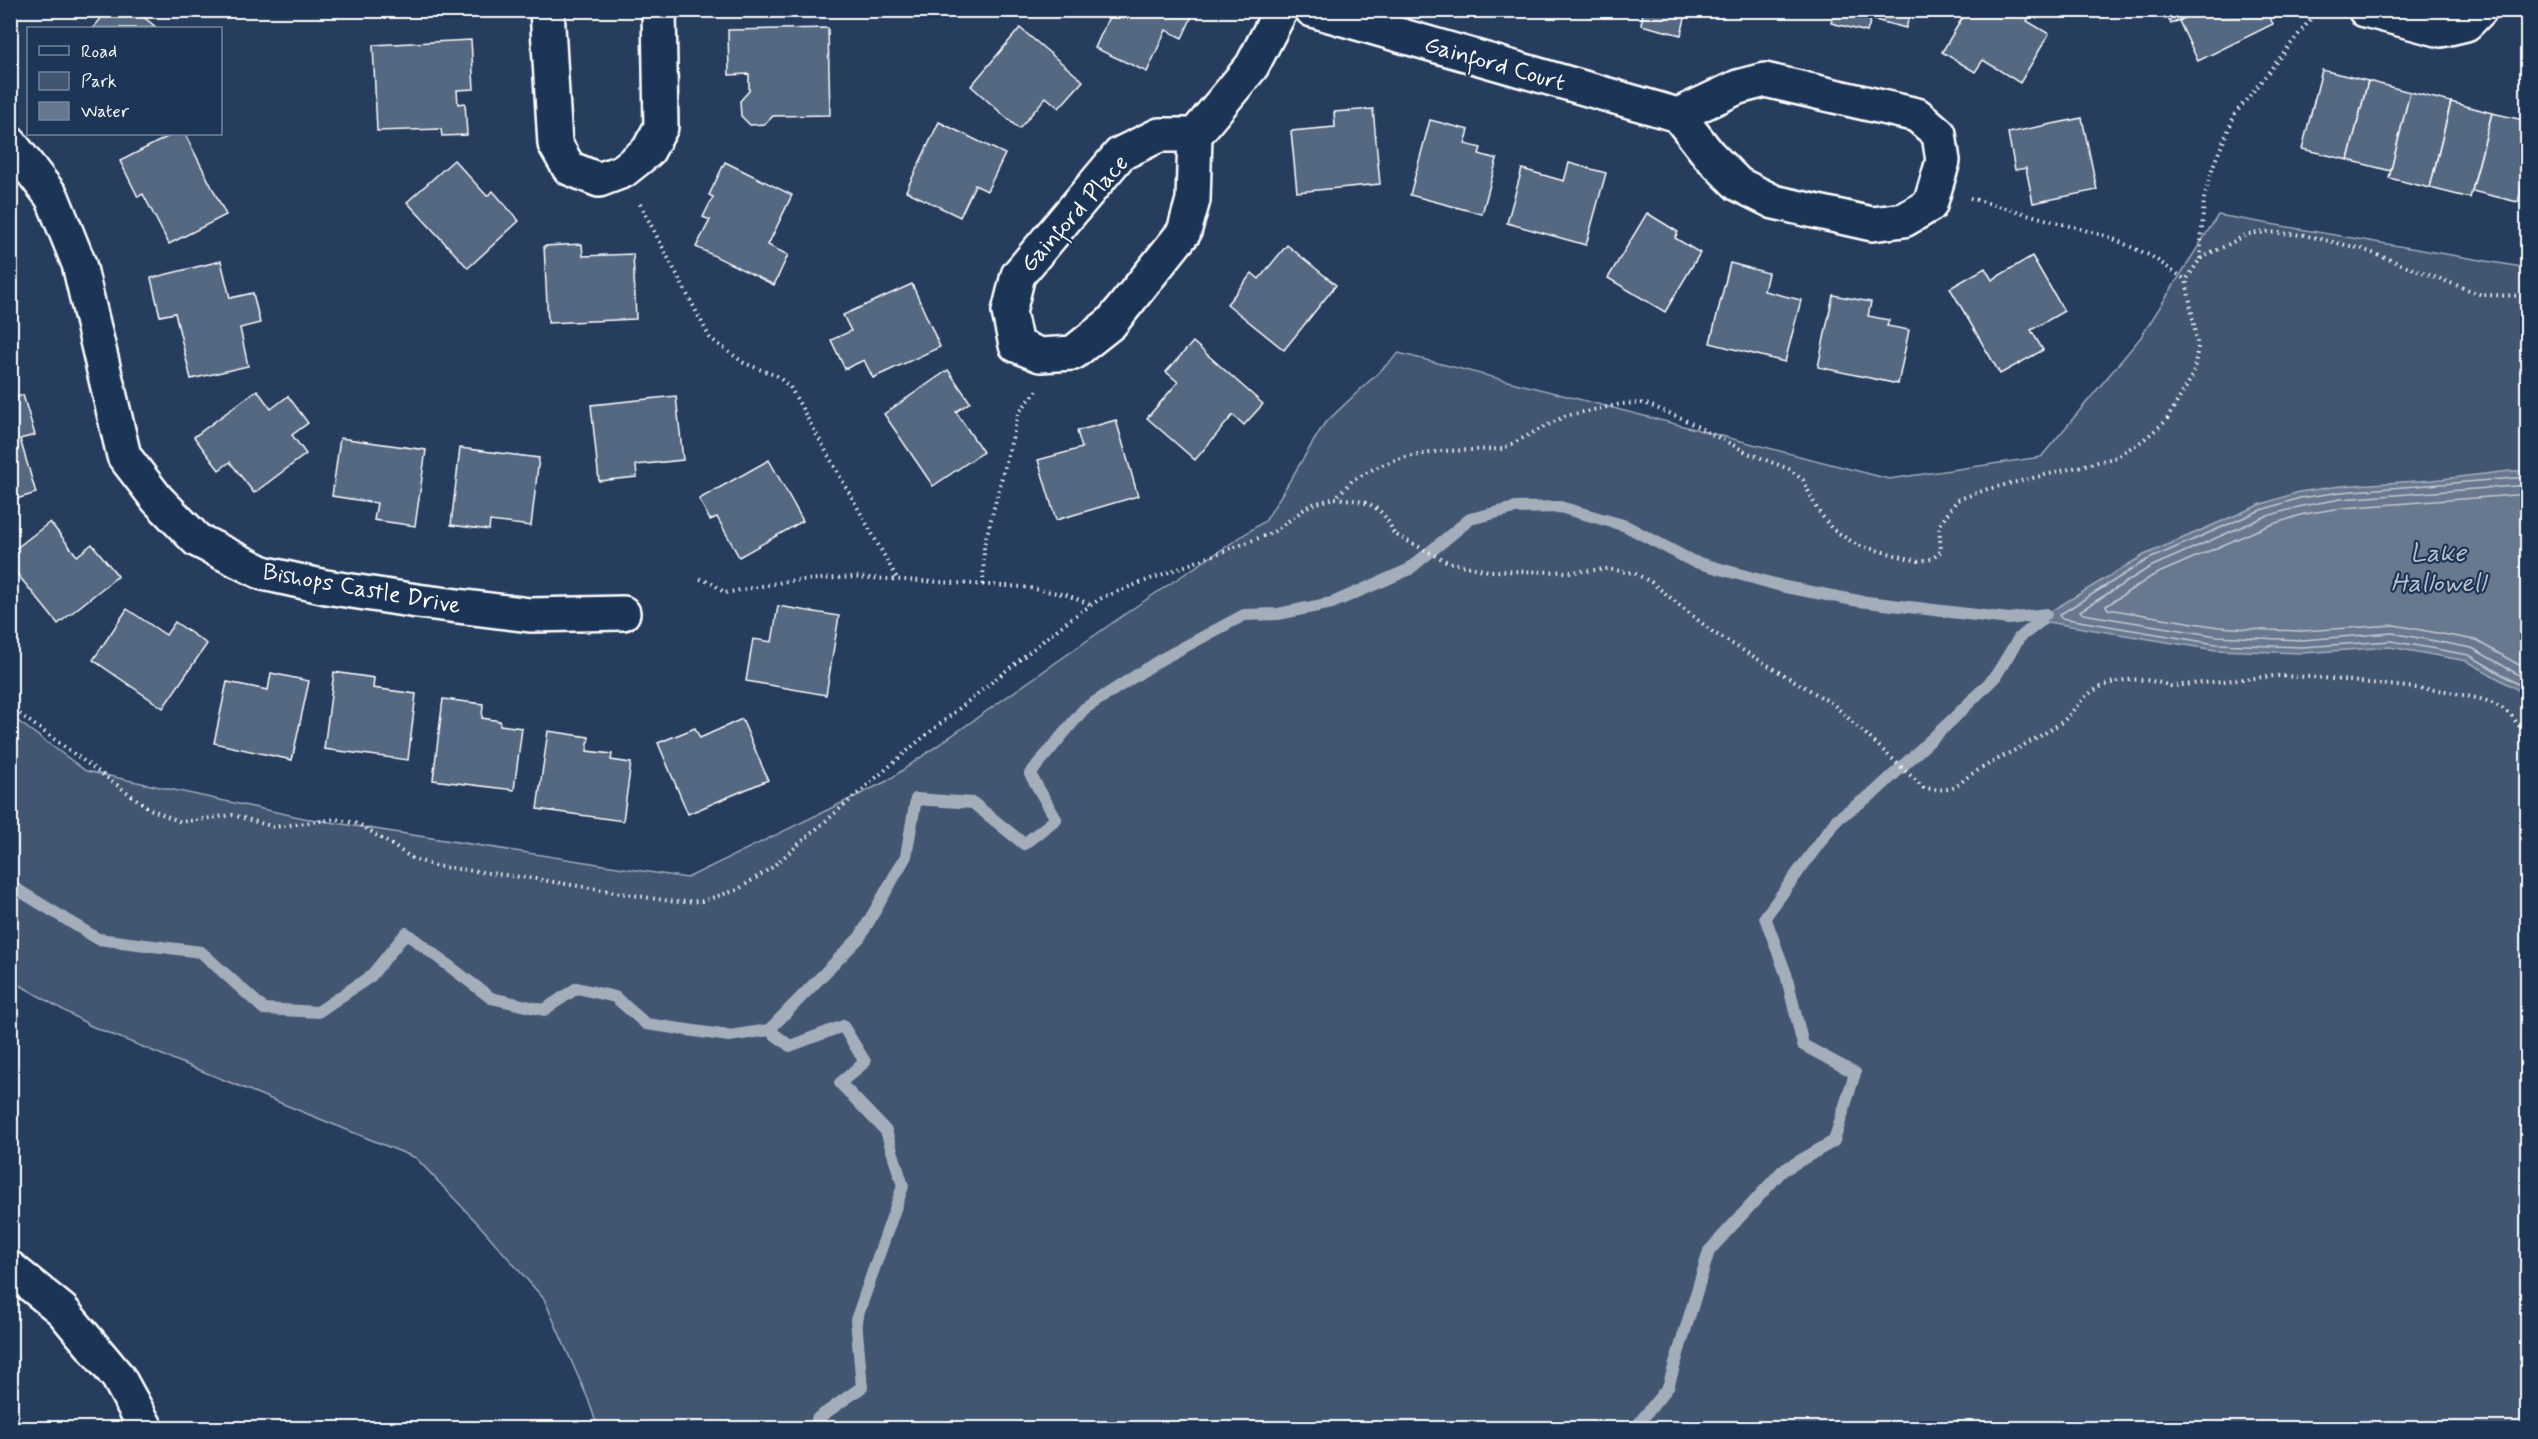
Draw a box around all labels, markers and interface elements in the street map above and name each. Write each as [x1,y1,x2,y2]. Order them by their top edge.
legend [27,27,222,135]
street label: Gainford Court [1420,30,1569,101]
text: Road [81,40,117,64]
text: Park [81,70,117,94]
text: Water [81,100,130,124]
street label: Gainford Place [1014,149,1138,281]
water label: Lake Hallowell [2391,537,2489,601]
street label: Bishops Castle Drive [260,557,463,622]

